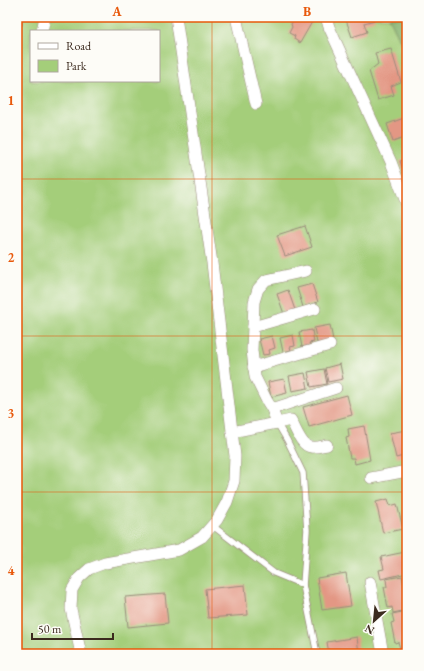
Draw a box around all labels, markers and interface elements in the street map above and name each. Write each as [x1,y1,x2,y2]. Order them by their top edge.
text: A [111,3,122,20]
text: B [303,3,311,20]
legend [30,30,160,82]
text: Road [66,38,92,54]
text: Park [66,58,87,74]
text: 1 [8,92,15,109]
text: 2 [8,249,15,266]
text: 3 [8,405,15,422]
text: 4 [8,562,15,579]
north arrow [354,601,394,641]
scale bar [32,615,113,641]
text: 50 m [38,621,62,637]
text: N [362,622,377,638]

